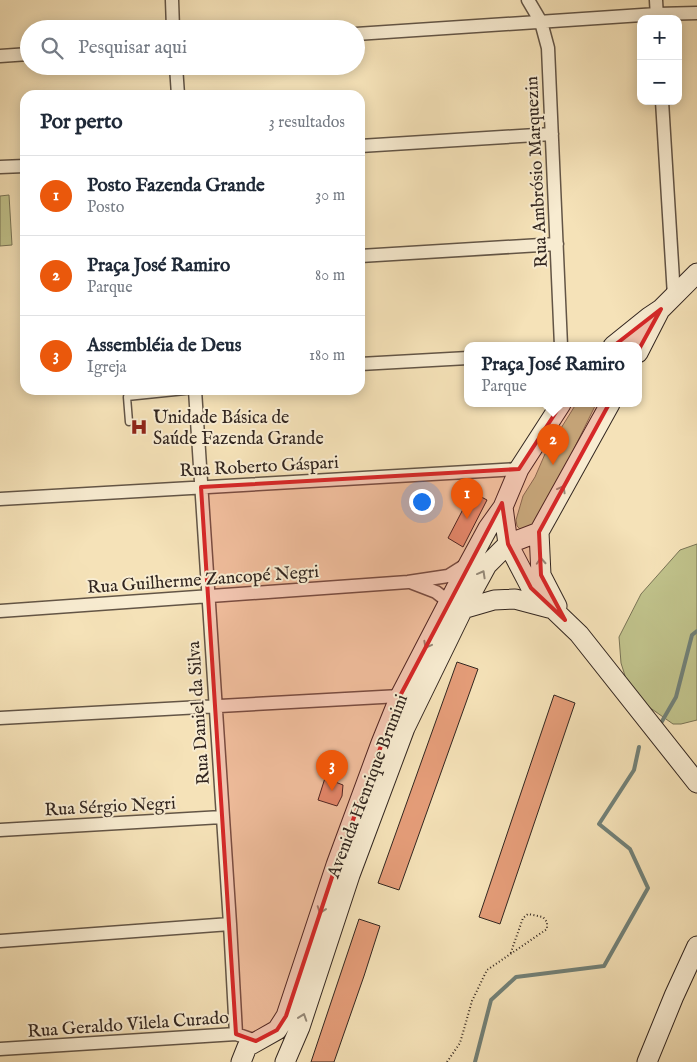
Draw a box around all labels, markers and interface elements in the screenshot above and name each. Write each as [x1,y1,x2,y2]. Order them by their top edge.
map controls [637,15,682,105]
button: + [637,15,682,60]
search box [20,20,365,75]
icon: search [38,34,66,62]
text: Pesquisar aqui [78,36,187,60]
button: − [637,60,682,105]
street label: Rua Ambrósio Marquezin [521,75,554,268]
text: Por perto [40,109,122,136]
text: 3 resultados [269,113,345,133]
text: Posto Fazenda Grande [87,174,265,198]
text: 1 [53,186,59,206]
text: 30 m [315,186,345,206]
text: Posto [87,198,124,218]
text: Praça José Ramiro [87,254,230,278]
text: 2 [52,266,60,286]
text: 80 m [315,266,345,286]
text: Parque [87,278,133,298]
text: Assembléia de Deus [87,334,241,358]
popup [464,342,642,407]
text: 3 [53,346,59,366]
text: 180 m [309,346,345,366]
text: Praça José Ramiro [481,353,625,377]
text: Igreja [87,358,127,378]
text: Parque [481,377,527,397]
place label: Unidade Básica de Saúde Fazenda Grande [153,407,324,451]
hospital icon: Unidade Básica de Saúde Fazenda Grande [129,417,149,437]
pin: 2 [537,424,569,465]
street label: Rua Roberto Gáspari [179,452,340,483]
pin: 1 [451,478,483,519]
one-way arrow [556,485,566,494]
your location [409,489,435,515]
one-way arrow [535,557,546,565]
street label: Rua Guilherme Zancopé Negri [86,561,320,600]
one-way arrow [476,570,486,579]
street label: Rua Daniel da Silva [183,640,216,786]
one-way arrow [423,640,433,649]
street label: Avenida Henrique Brunini [322,691,414,883]
pin: 3 [316,750,348,791]
street label: Rua Sérgio Negri [44,793,176,822]
one-way arrow [317,905,327,913]
street label: Rua Geraldo Vilela Curado [27,1007,230,1044]
one-way arrow [297,1013,307,1021]

